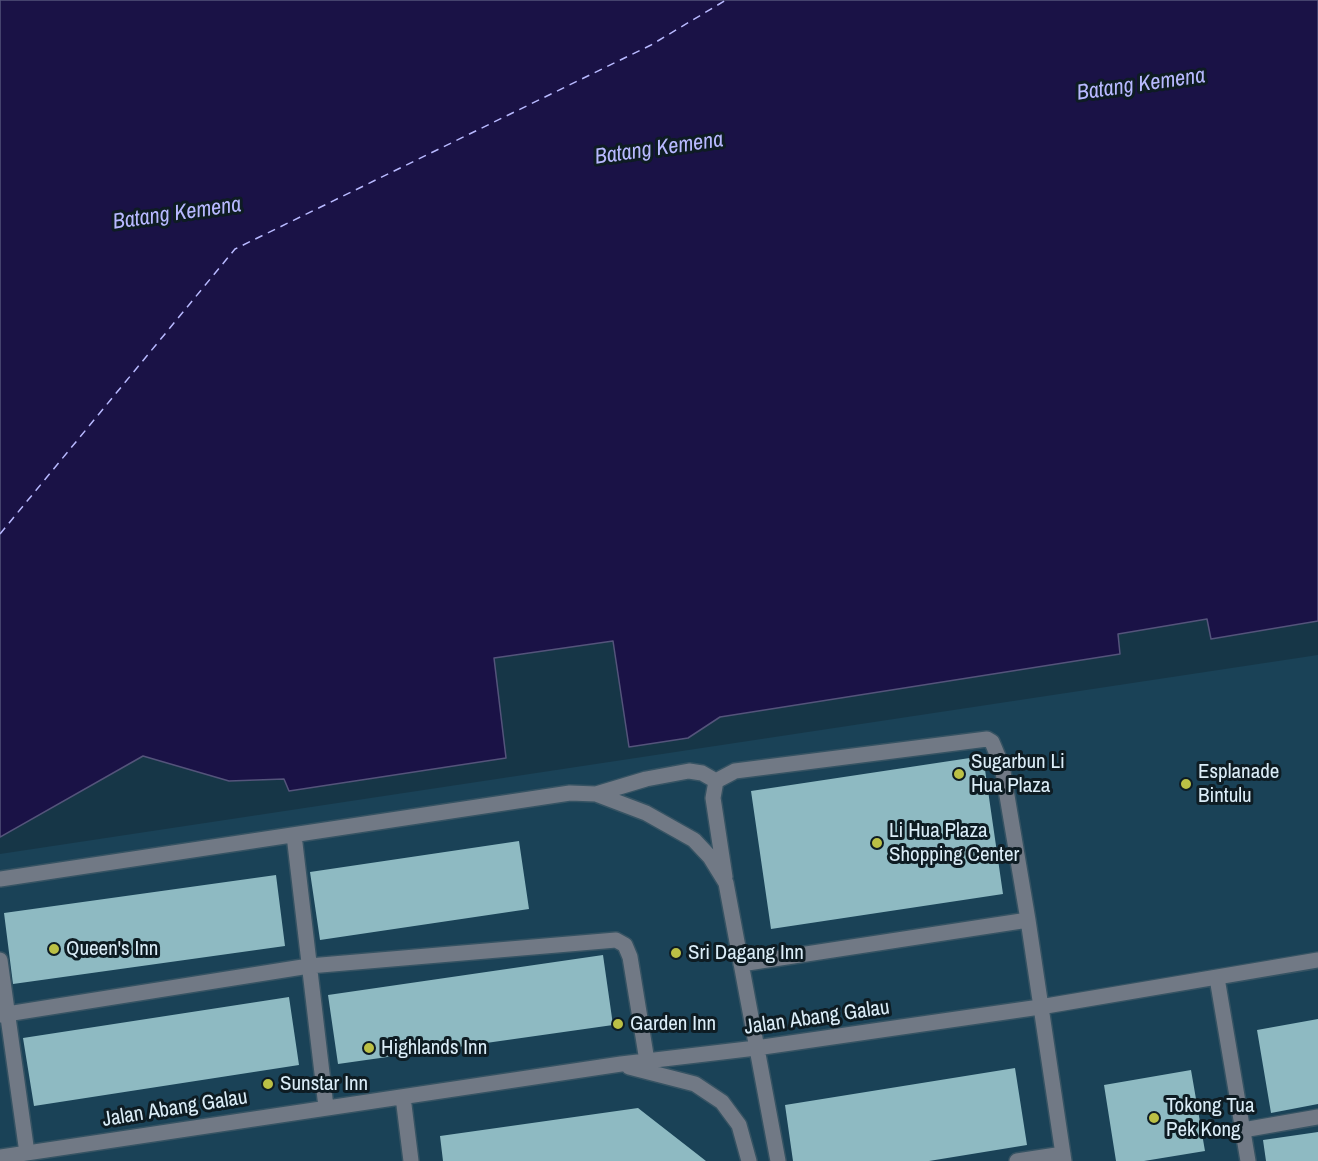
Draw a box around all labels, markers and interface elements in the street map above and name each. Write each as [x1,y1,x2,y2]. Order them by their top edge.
water label: Batang Kemena [1075,63,1207,107]
water label: Batang Kemena [593,127,725,171]
water label: Batang Kemena [111,192,243,236]
place label: Sugarbun Li Hua Plaza [971,749,1065,799]
place label: Esplanade Bintulu [1198,759,1279,809]
marker: Sugarbun Li Hua Plaza [952,767,966,781]
marker: Esplanade Bintulu [1179,777,1193,791]
place label: Li Hua Plaza Shopping Center [889,818,1019,868]
marker: Li Hua Plaza Shopping Center [870,836,884,850]
place label: Queen's Inn [66,936,158,962]
place label: Sri Dagang Inn [688,940,804,966]
marker: Queen's Inn [47,942,61,956]
marker: Sri Dagang Inn [669,946,683,960]
street label: Jalan Abang Galau [743,995,891,1041]
place label: Garden Inn [630,1011,716,1037]
marker: Garden Inn [611,1017,625,1031]
place label: Highlands Inn [381,1035,487,1061]
marker: Highlands Inn [362,1041,376,1055]
place label: Sunstar Inn [280,1071,368,1097]
marker: Sunstar Inn [261,1077,275,1091]
street label: Jalan Abang Galau [101,1085,249,1133]
place label: Tokong Tua Pek Kong [1166,1093,1255,1143]
marker: Tokong Tua Pek Kong [1147,1111,1161,1125]

